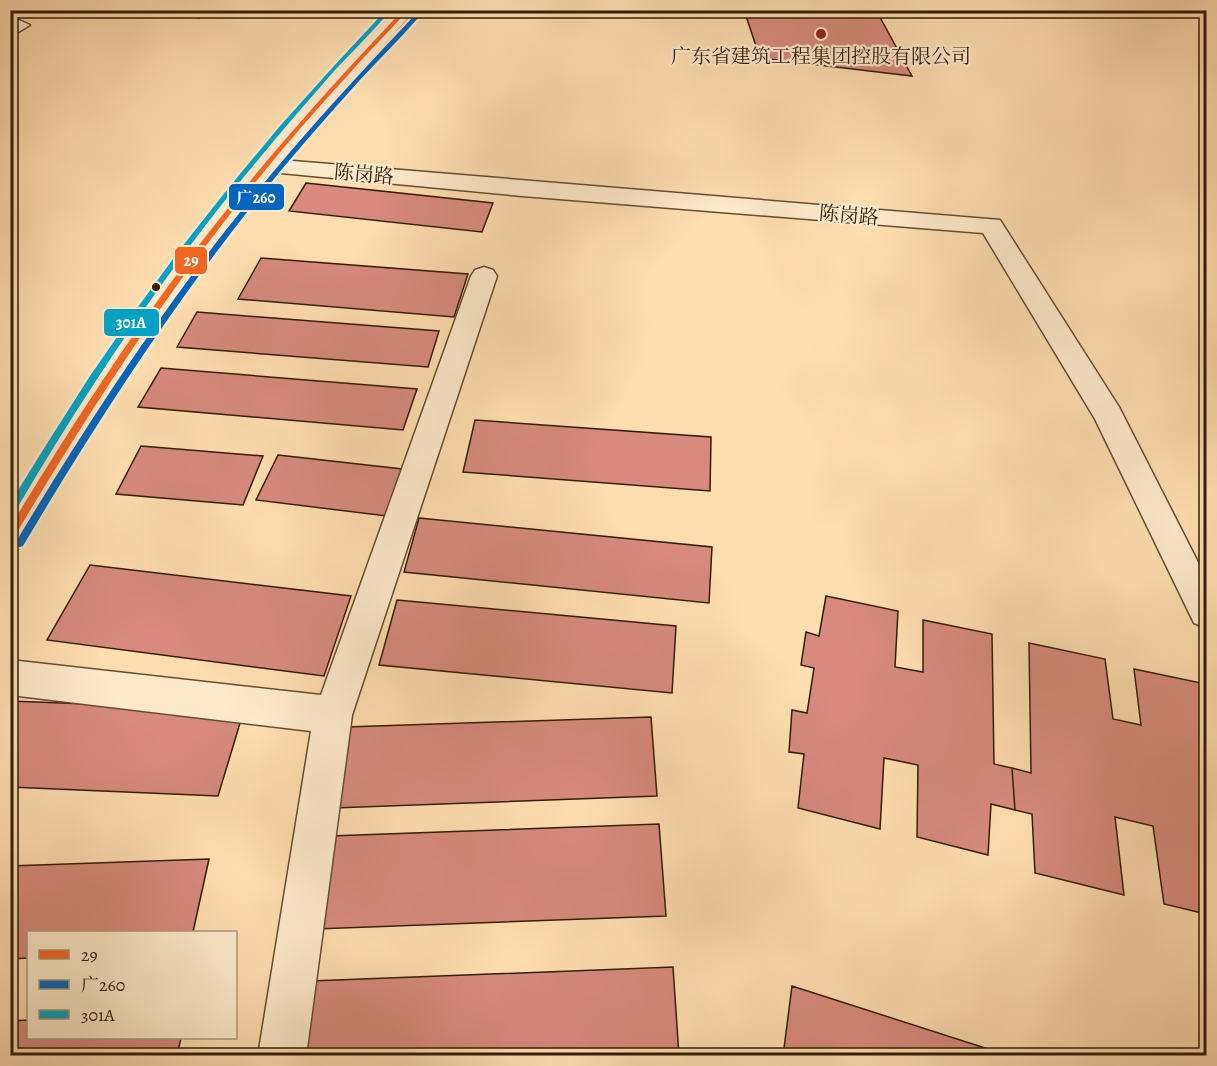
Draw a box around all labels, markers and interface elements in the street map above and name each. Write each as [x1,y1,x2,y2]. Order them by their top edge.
marker: 广东省建筑工程集团控股有限公司 [814,27,828,41]
place label: 广东省建筑工程集团控股有限公司 [671,43,971,70]
street label: 陈岗路 [333,158,395,191]
line badge: 广260 [228,183,285,211]
text: 广260 [236,187,276,209]
street label: 陈岗路 [818,199,880,232]
line badge: 29 [174,246,208,275]
text: 29 [183,250,199,272]
unlabelled marker [150,281,162,293]
line badge: 301A [103,308,160,337]
text: 301A [116,312,147,334]
legend [27,931,237,1039]
text: 29 [81,943,98,967]
text: 广260 [81,973,125,997]
text: 301A [81,1003,115,1027]

